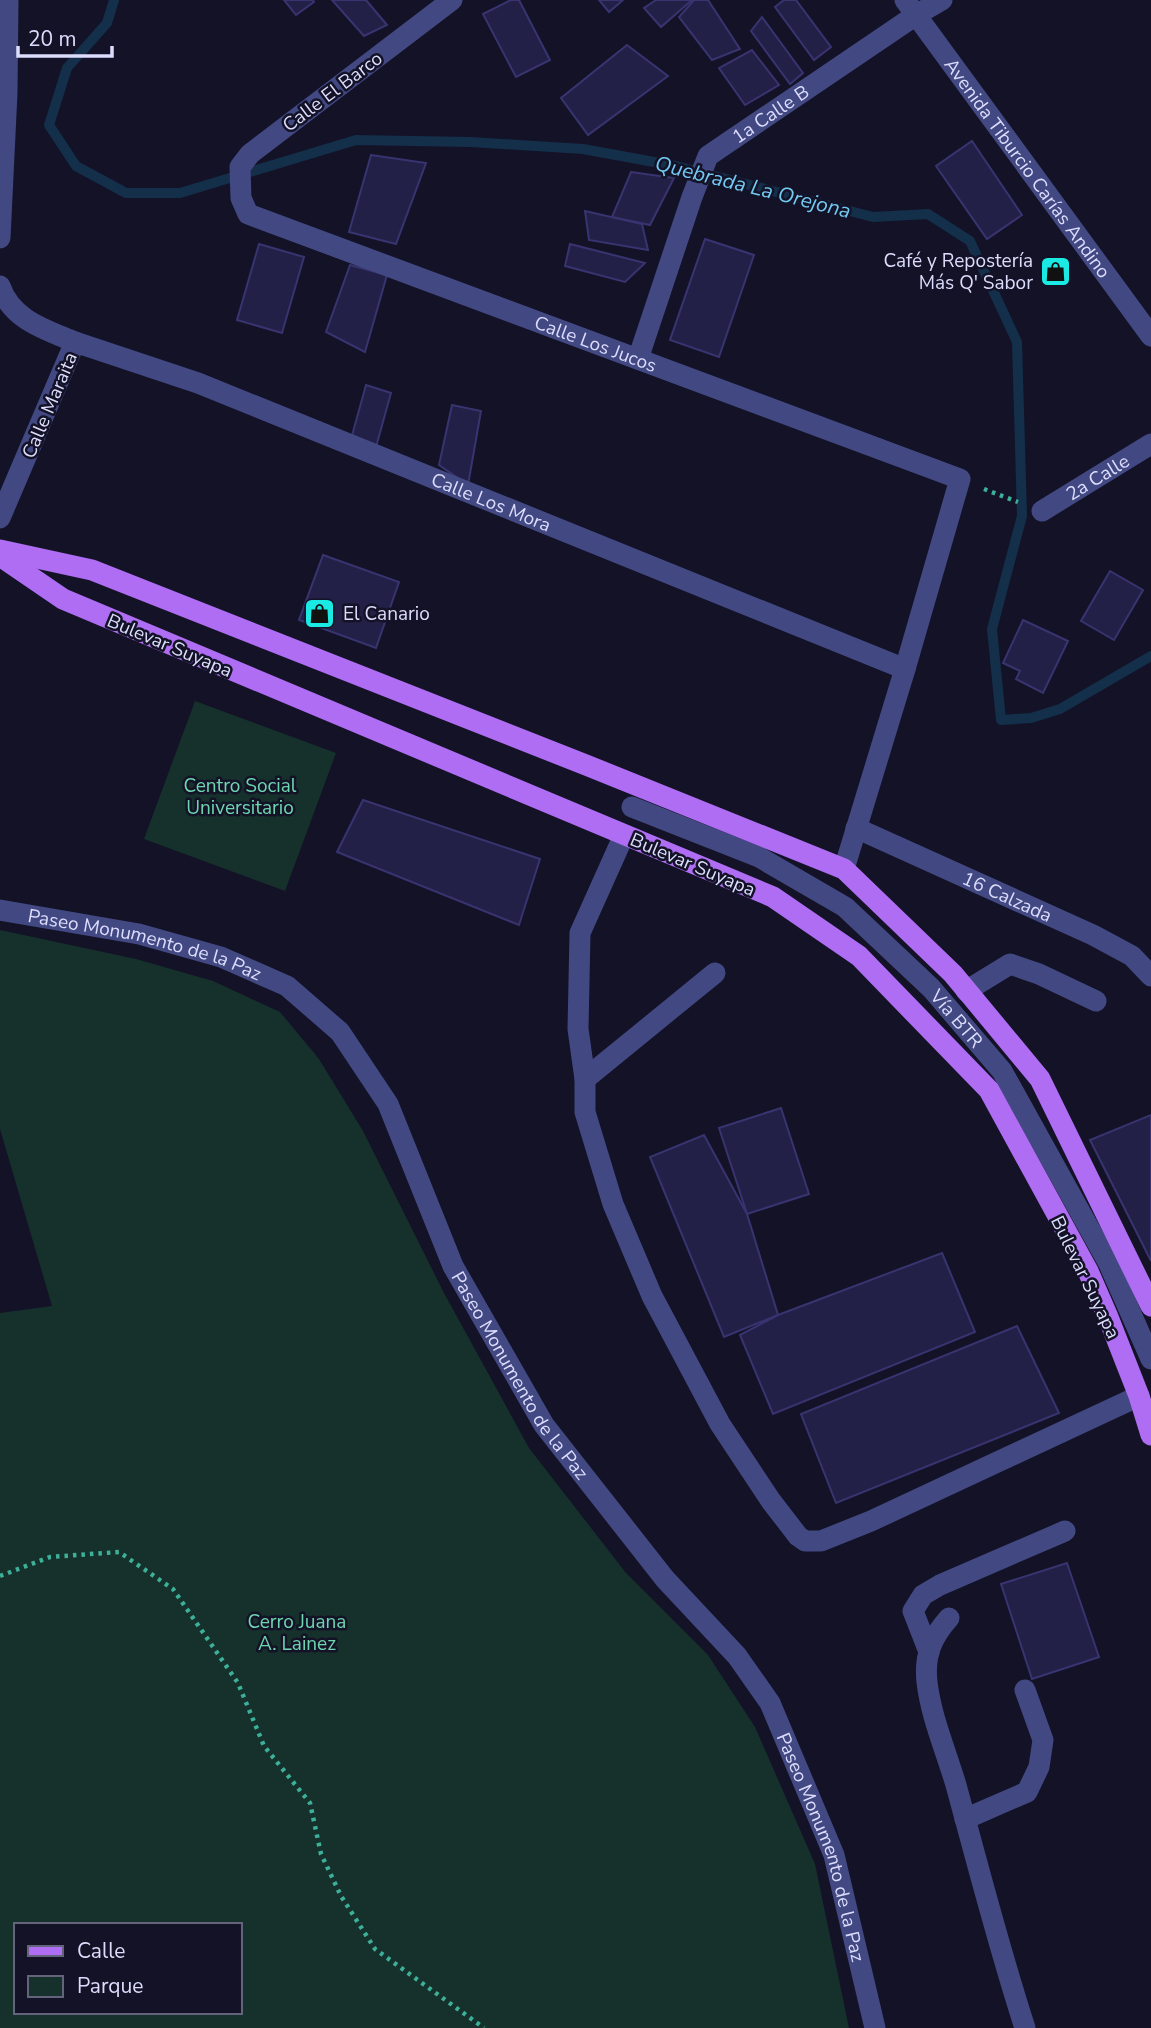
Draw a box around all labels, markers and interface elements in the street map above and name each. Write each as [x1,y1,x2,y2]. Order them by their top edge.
scale bar [18,14,112,58]
text: 20 m [28,25,77,53]
street label: Calle El Barco [277,46,388,138]
street label: Avenida Tiburcio Carías Andino [938,53,1116,284]
street label: 1a Calle B [727,79,815,150]
water label: Quebrada La Orejona [652,149,854,225]
place label: Café y Repostería Más Q' Sabor [884,248,1033,296]
shop icon: Café y Repostería Más Q' Sabor [1039,254,1073,288]
street label: Calle Los Jucos [531,310,660,379]
street label: Calle Maraita [16,348,84,462]
street label: 2a Calle [1061,448,1135,507]
street label: Calle Los Mora [427,467,555,538]
shop icon: El Canario [303,596,337,630]
place label: El Canario [343,601,430,627]
street label: Bulevar Suyapa [103,608,236,684]
park label: Centro Social Universitario [184,773,297,821]
street label: Bulevar Suyapa [626,827,759,903]
street label: 16 Calzada [958,866,1056,929]
street label: Paseo Monumento de la Paz [26,903,266,987]
street label: Vía BTR [923,983,989,1054]
street label: Bulevar Suyapa [1044,1212,1126,1343]
street label: Paseo Monumento de la Paz [445,1267,594,1485]
park label: Cerro Juana A. Lainez [248,1609,346,1657]
street label: Paseo Monumento de la Paz [770,1729,871,1965]
legend [14,1923,242,2014]
text: Calle [77,1937,125,1965]
text: Parque [77,1972,144,2000]

